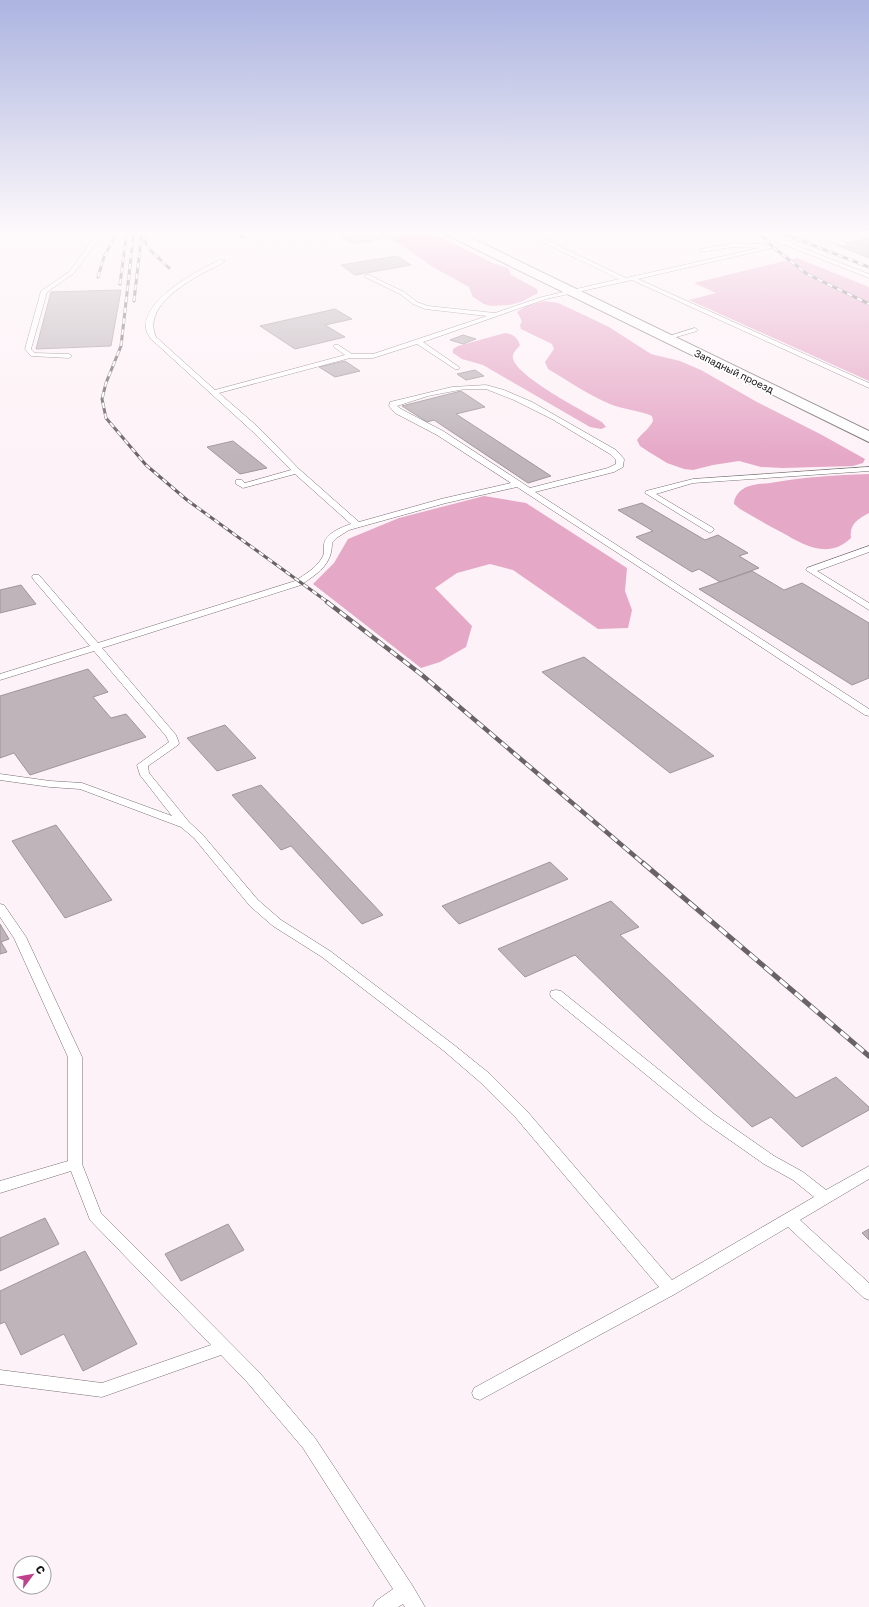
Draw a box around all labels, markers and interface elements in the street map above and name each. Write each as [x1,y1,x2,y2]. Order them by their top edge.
street label: Западный проезд [692,347,776,395]
north arrow [12,1555,52,1595]
text: С [33,1563,49,1576]

